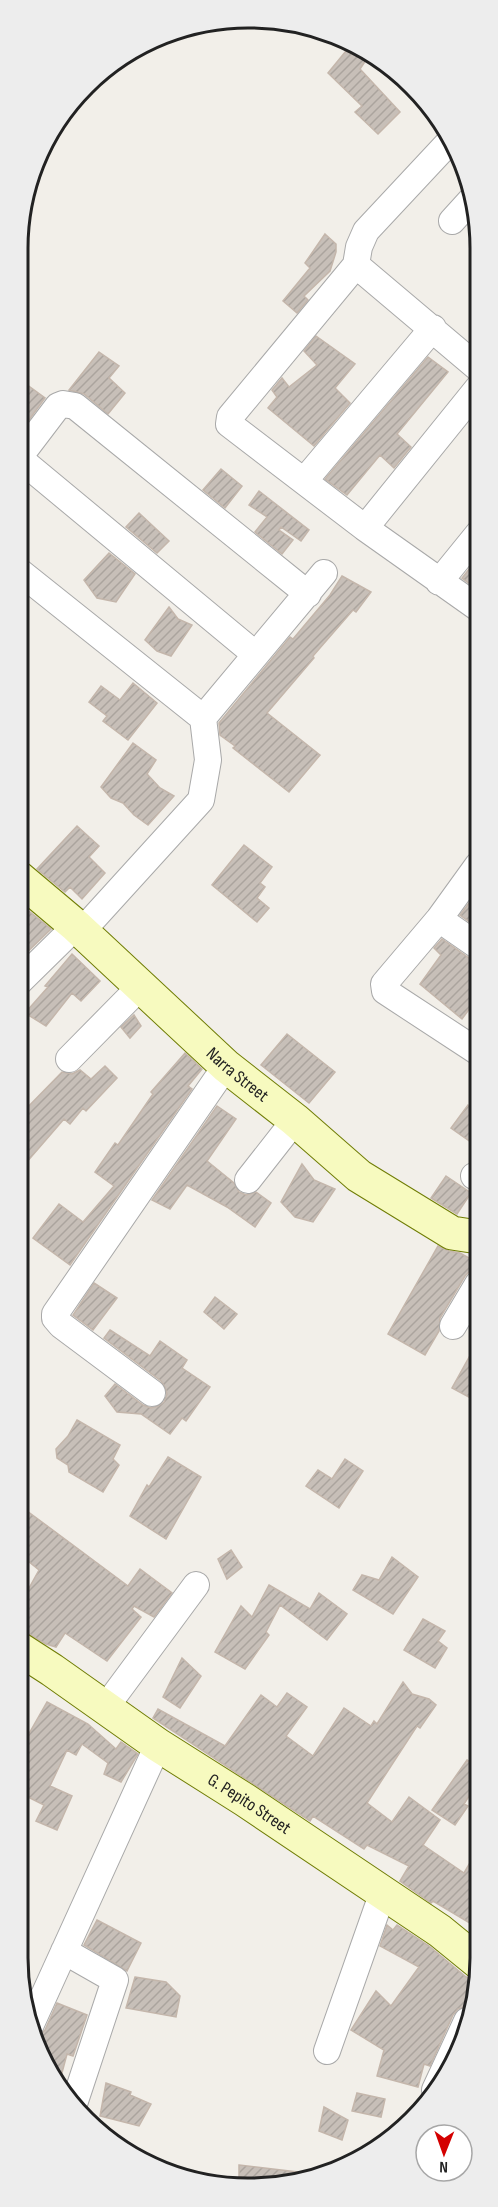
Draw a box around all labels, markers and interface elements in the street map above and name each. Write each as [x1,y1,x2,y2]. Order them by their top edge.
street label: Narra Street [202,1043,273,1106]
street label: G. Pepito Street [204,1769,295,1839]
north arrow [414,2123,474,2183]
text: N [439,2157,448,2176]

